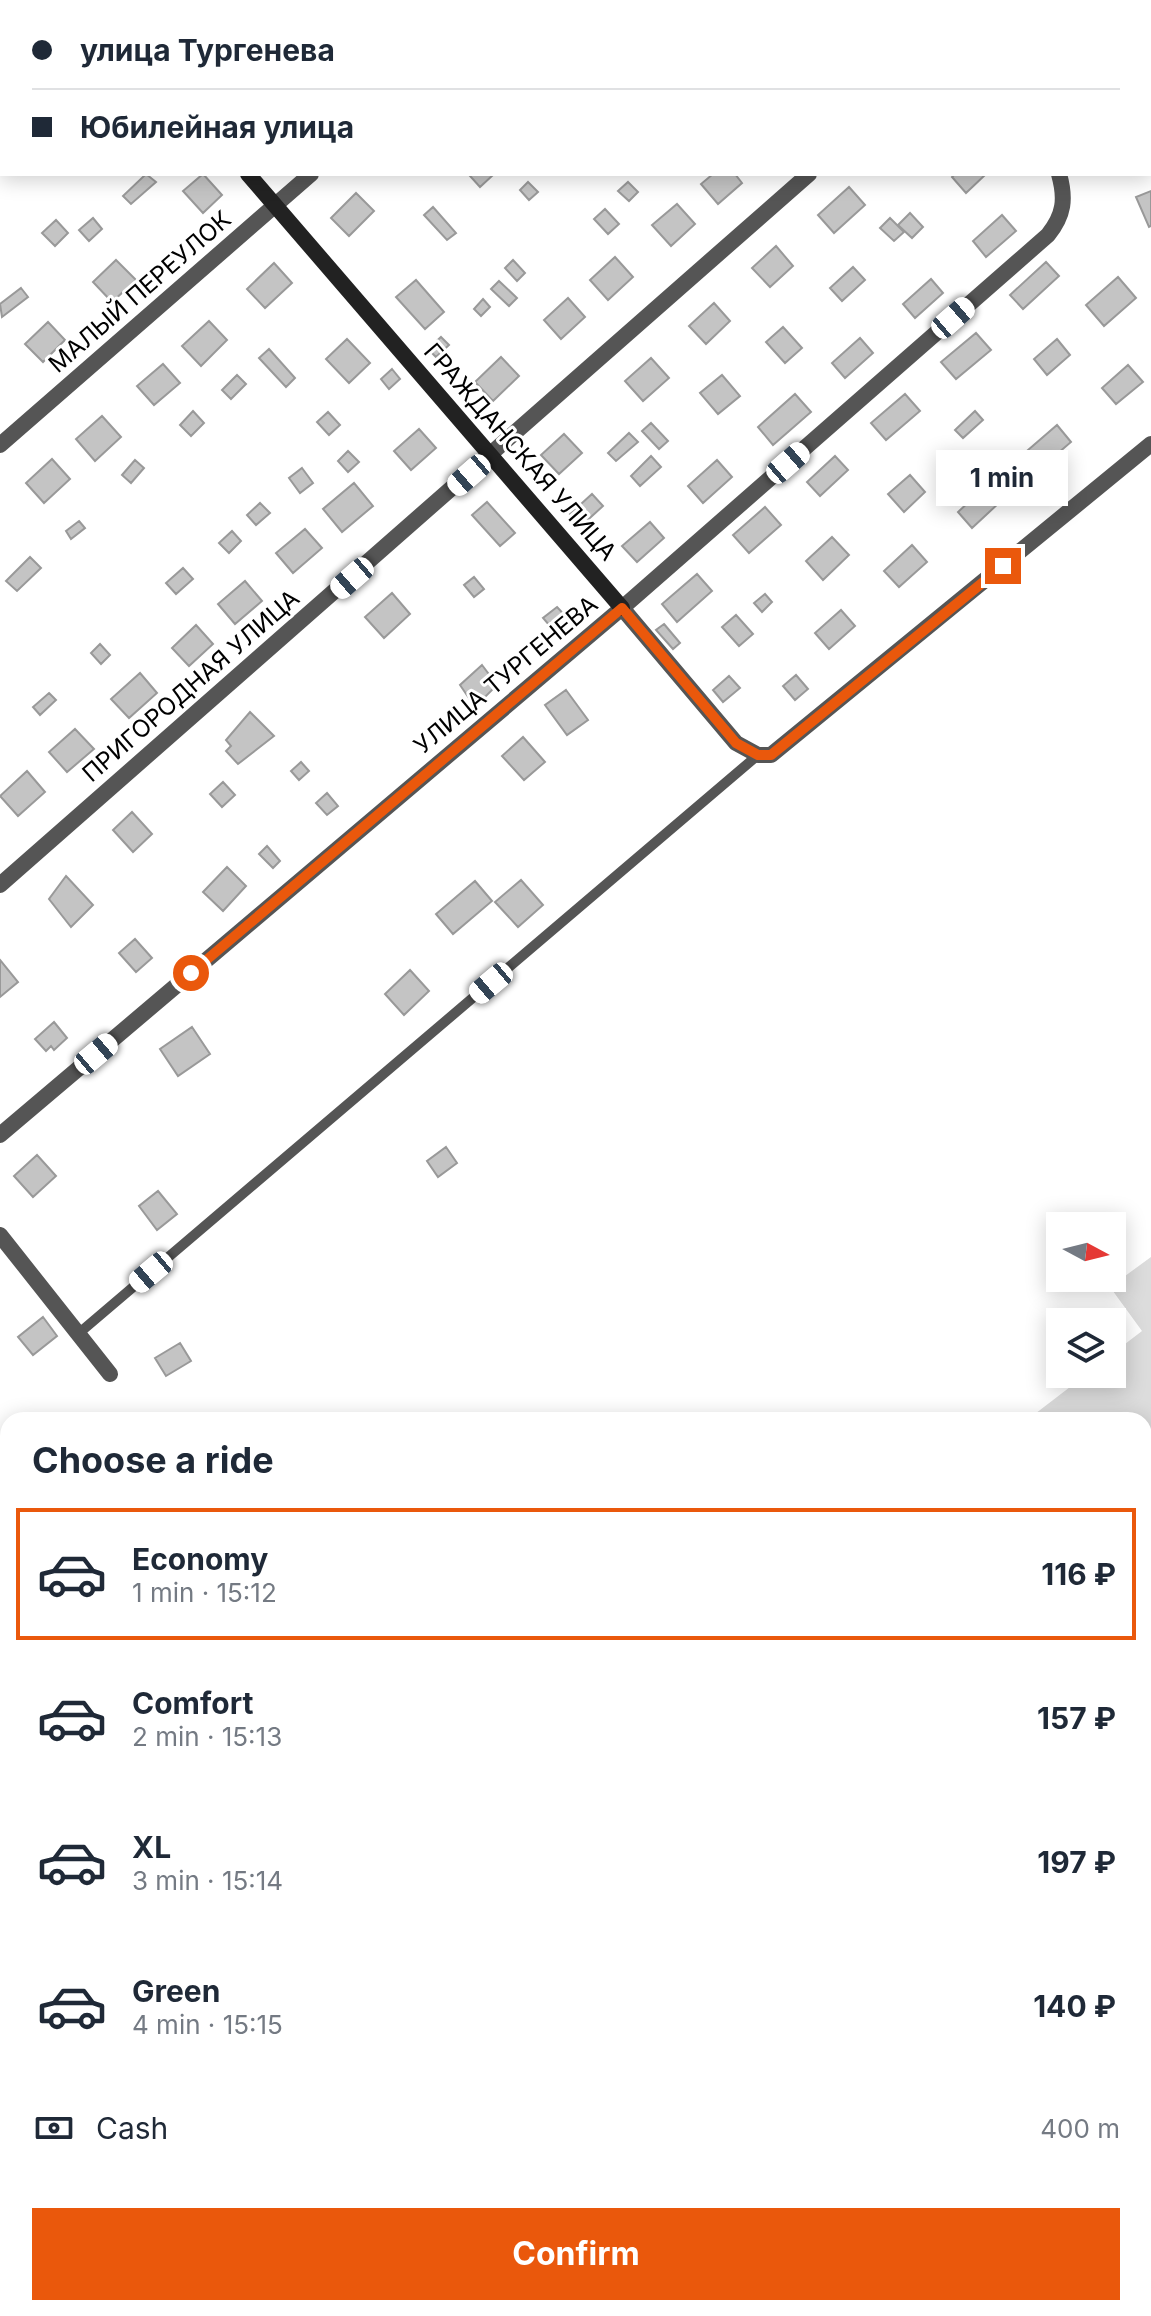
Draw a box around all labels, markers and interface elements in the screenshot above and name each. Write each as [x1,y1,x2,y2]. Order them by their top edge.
text: улица Тургенева [80,32,335,68]
text: Юбилейная улица [80,109,354,145]
street label: МАЛЫЙ ПЕРЕУЛОК [42,204,237,379]
car [927,293,979,343]
street label: ГРАЖДАНСКАЯ УЛИЦА [418,337,623,566]
car [762,438,814,488]
car [443,450,495,500]
callout: 1 min [937,450,1069,506]
text: 1 min [970,462,1034,493]
route end [985,548,1021,584]
car [326,553,378,603]
street label: ПРИГОРОДНАЯ УЛИЦА [76,584,305,788]
street label: УЛИЦА ТУРГЕНЕВА [408,589,603,760]
route start [173,955,209,991]
car [465,958,517,1008]
car [70,1029,122,1079]
north arrow [1046,1212,1126,1292]
map controls [1046,1212,1126,1388]
car [125,1247,177,1297]
button: layers [1046,1308,1126,1388]
text: Choose a ride [32,1438,274,1482]
icon: car [36,1538,108,1610]
text: Economy [132,1541,268,1577]
text: 116 ₽ [1041,1556,1116,1592]
text: 1 min · 15:12 [132,1577,277,1608]
icon: car [36,1682,108,1754]
text: Comfort [132,1685,253,1721]
text: 157 ₽ [1037,1700,1116,1736]
text: 2 min · 15:13 [132,1721,282,1752]
icon: car [36,1826,108,1898]
text: XL [132,1829,171,1865]
text: 197 ₽ [1037,1844,1116,1880]
text: 3 min · 15:14 [132,1865,283,1896]
icon: car [36,1970,108,2042]
text: Green [132,1973,220,2009]
text: 140 ₽ [1033,1988,1116,2024]
text: 4 min · 15:15 [132,2009,283,2040]
icon: cash [32,2106,76,2150]
text: Cash [96,2110,168,2146]
text: 400 m [1040,2113,1120,2144]
button: Confirm [32,2208,1120,2300]

